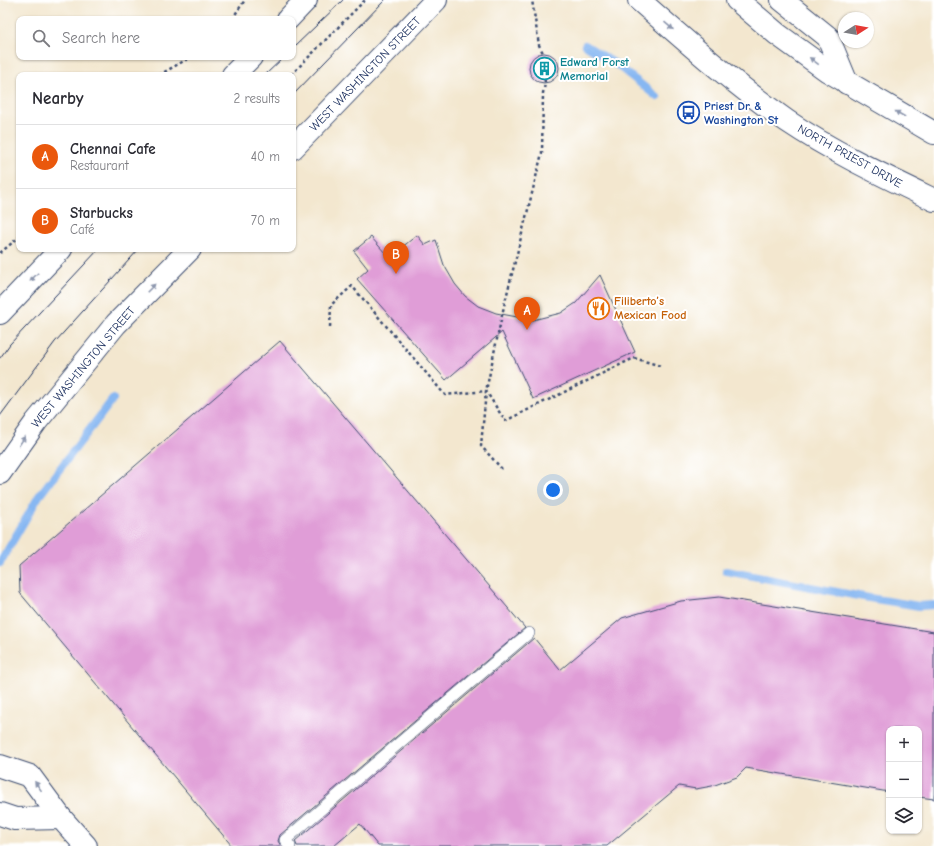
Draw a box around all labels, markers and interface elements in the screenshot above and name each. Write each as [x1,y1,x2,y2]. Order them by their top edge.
north arrow [838,12,874,48]
street label: WEST WASHINGTON STREET [307,13,424,134]
search box [16,16,296,60]
one-way arrow [663,21,674,30]
icon: search [30,27,52,49]
text: Search here [62,29,140,47]
place label: Edward Forst Memorial [560,55,630,83]
building icon: Edward Forst Memorial [531,56,557,82]
one-way arrow [809,57,820,66]
text: Nearby [32,89,83,108]
text: 2 results [233,91,280,106]
place label: Priest Dr & Washington St [704,99,779,127]
bus stop icon: Priest Dr & Washington St [676,100,702,126]
one-way arrow [894,110,906,117]
street label: NORTH PRIEST DRIVE [795,121,905,191]
text: Chennai Cafe [70,140,156,158]
text: A [41,149,49,164]
text: 40 m [251,149,280,164]
text: Restaurant [70,158,129,173]
text: Starbucks [70,204,133,222]
text: B [41,213,49,228]
text: 70 m [251,213,280,228]
text: Café [70,222,94,237]
pin: B [383,241,409,274]
one-way arrow [29,272,39,282]
one-way arrow [146,283,156,293]
place label: Filiberto’s Mexican Food [614,294,687,322]
restaurant icon: Filiberto’s Mexican Food [585,295,611,321]
pin: A [514,297,540,330]
street label: WEST WASHINGTON STREET [28,303,138,430]
one-way arrow [18,436,26,446]
your location [543,480,563,500]
map controls [886,726,922,834]
button: + [886,726,922,762]
button: − [886,762,922,798]
one-way arrow [34,781,42,792]
button: layers [886,798,922,834]

